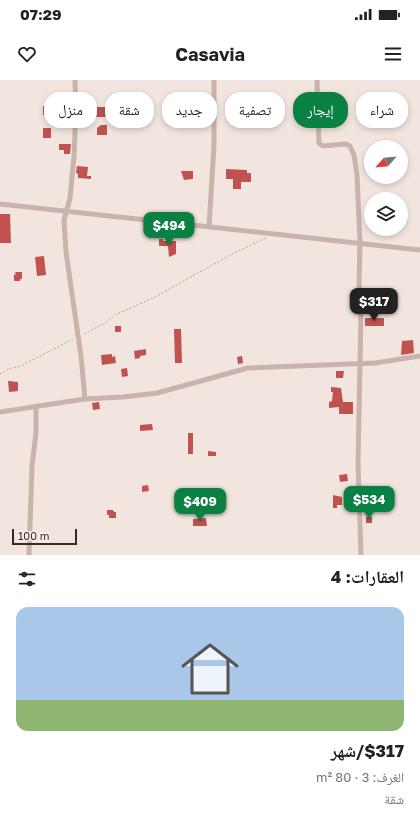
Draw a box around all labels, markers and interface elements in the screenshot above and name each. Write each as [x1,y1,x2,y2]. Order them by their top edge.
text: 07:29 [20,5,61,23]
icon: heart [16,43,38,65]
text: Casavia [175,43,245,65]
icon: menu [382,43,404,65]
chip: منزل [44,92,97,128]
chip: شقة [105,92,154,128]
chip: جديد [162,92,217,128]
chip: تصفية [225,92,285,128]
chip: إيجار [293,92,348,128]
chip: شراء [356,92,408,128]
north arrow [364,140,408,184]
map controls [364,140,408,236]
button: layers [364,192,408,236]
pin: $494 [145,212,193,246]
text: $494 [152,217,186,233]
pin: $317 [350,288,398,322]
text: $317 [359,293,389,309]
pin: $534 [345,486,393,520]
pin: $409 [176,488,224,522]
text: $534 [353,491,385,507]
text: $409 [183,493,217,509]
scale bar [12,527,77,546]
text: 100 m [18,529,49,542]
text: العقارات: 4 [331,566,404,587]
icon: filters [16,568,38,590]
icon: home [174,633,246,705]
text: $317/شهر [331,740,404,761]
text: الغرف: 3 · 80 m² [316,769,404,785]
text: شقة [385,791,404,807]

